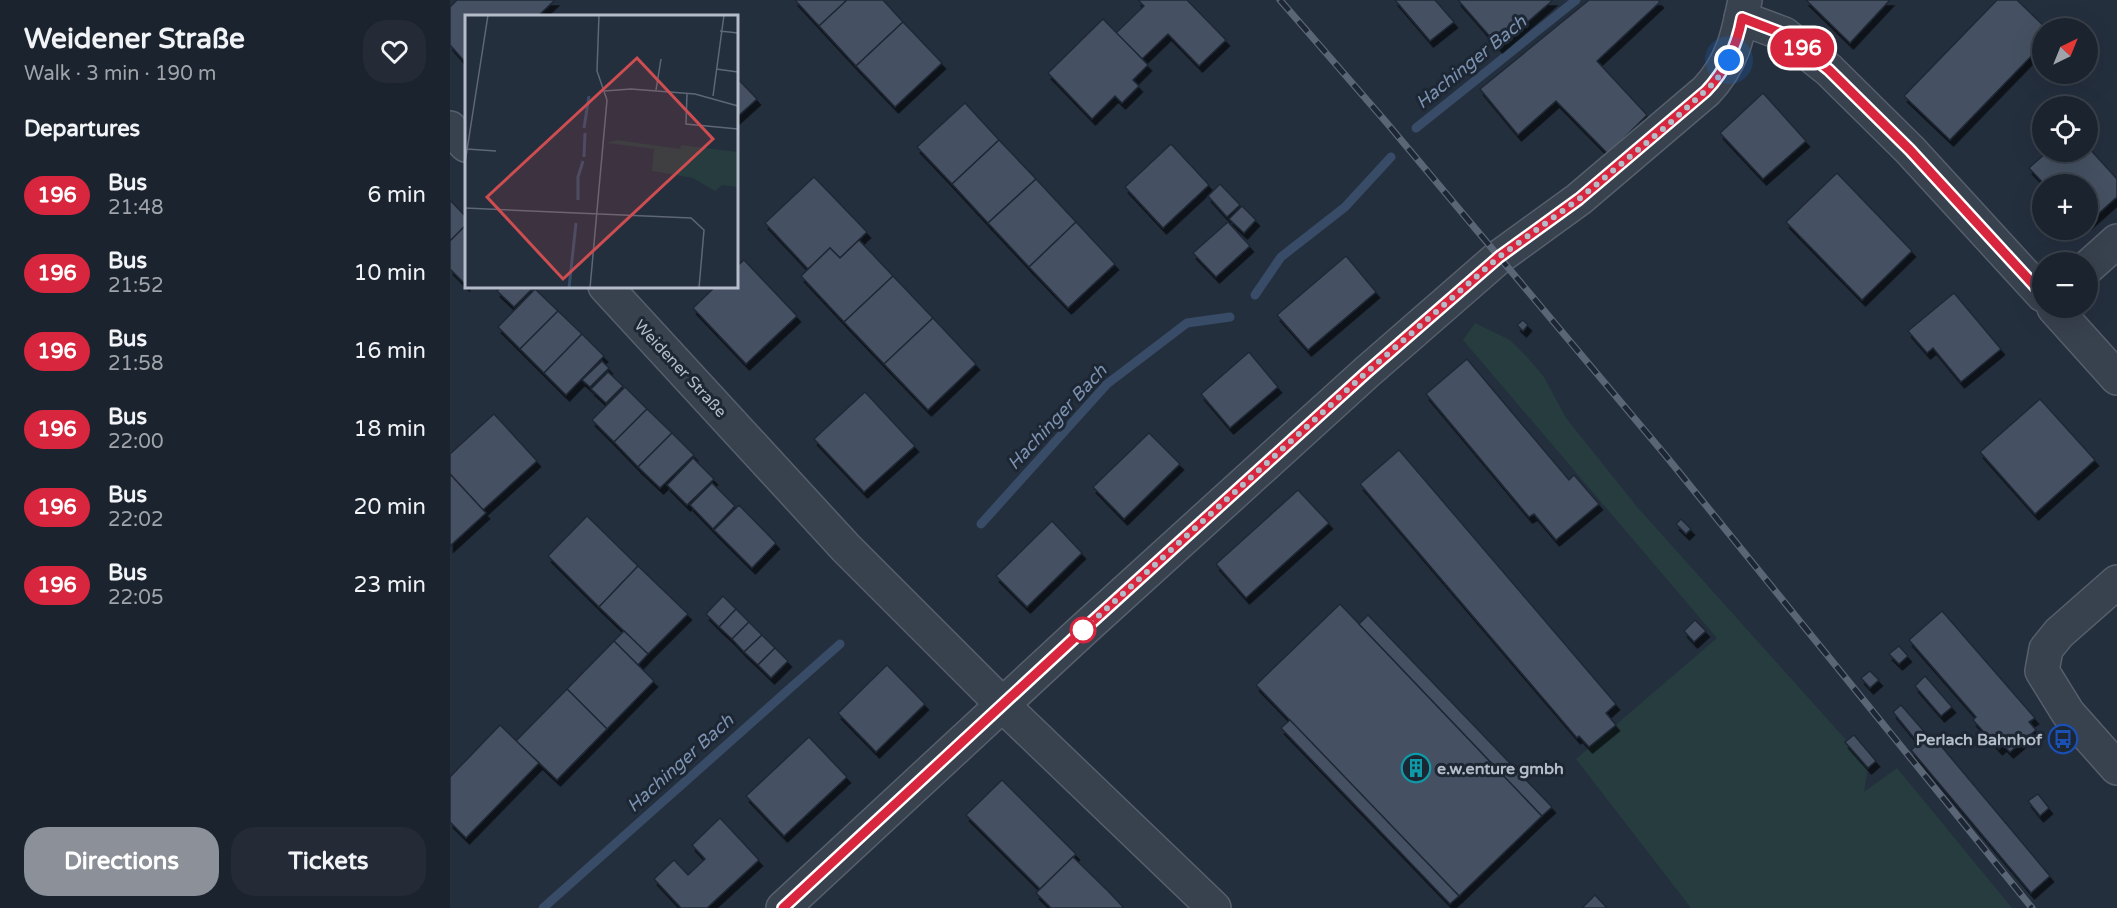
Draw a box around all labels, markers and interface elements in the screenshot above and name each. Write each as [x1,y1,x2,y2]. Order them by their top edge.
water label: Hachinger Bach [1411,10,1532,113]
inset map [465,15,738,288]
north arrow [2032,18,2098,84]
map controls [2032,18,2098,318]
button: heart [363,20,426,83]
text: Weidener Straße [24,22,245,56]
line badge: 196 [1768,28,1836,68]
text: 196 [1782,36,1822,61]
your location [1714,45,1744,75]
text: Walk · 3 min · 190 m [24,62,216,86]
button: locate [2032,96,2098,162]
text: Departures [24,116,140,142]
text: Bus [108,170,147,196]
button: + [2032,174,2098,240]
text: 6 min [367,182,426,208]
text: 196 [37,183,77,208]
text: 21:48 [108,196,163,220]
text: Bus [108,248,147,274]
button: − [2032,252,2098,318]
text: 10 min [354,260,426,286]
text: 196 [37,261,77,286]
text: 21:52 [108,274,163,298]
street label: Weidener Straße [630,316,731,422]
text: Bus [108,326,147,352]
text: 16 min [354,338,426,364]
text: 196 [37,339,77,364]
text: 21:58 [108,352,163,376]
water label: Hachinger Bach [1003,359,1112,474]
text: Bus [108,404,147,430]
text: 18 min [354,416,426,442]
text: 196 [37,417,77,442]
text: 22:00 [108,430,163,454]
text: Bus [108,482,147,508]
text: 20 min [354,494,426,520]
text: 196 [37,495,77,520]
text: 22:02 [108,508,163,532]
text: Bus [108,560,147,586]
text: 23 min [354,572,426,598]
text: 196 [37,573,77,598]
text: 22:05 [108,586,163,610]
unlabelled marker [1070,617,1096,643]
water label: Hachinger Bach [622,709,739,817]
bus stop icon: Perlach Bahnhof [2047,723,2079,755]
place label: Perlach Bahnhof [1916,730,2043,750]
building icon: e.w.enture gmbh [1400,752,1432,784]
place label: e.w.enture gmbh [1437,759,1564,779]
button: Directions [24,827,219,896]
button: Tickets [231,827,426,896]

